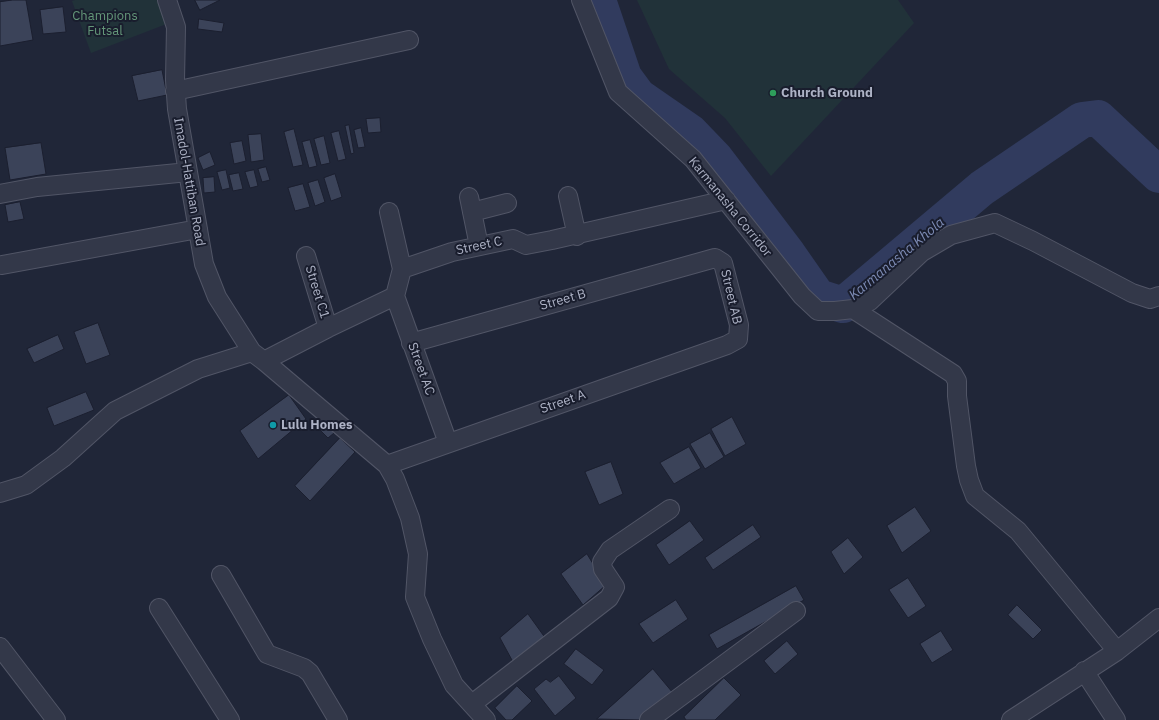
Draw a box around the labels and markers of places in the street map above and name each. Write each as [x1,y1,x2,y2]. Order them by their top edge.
place label: Church Ground [781,85,873,101]
marker: Church Ground [768,88,778,98]
place label: Lulu Homes [281,417,353,433]
marker: Lulu Homes [268,420,278,430]

